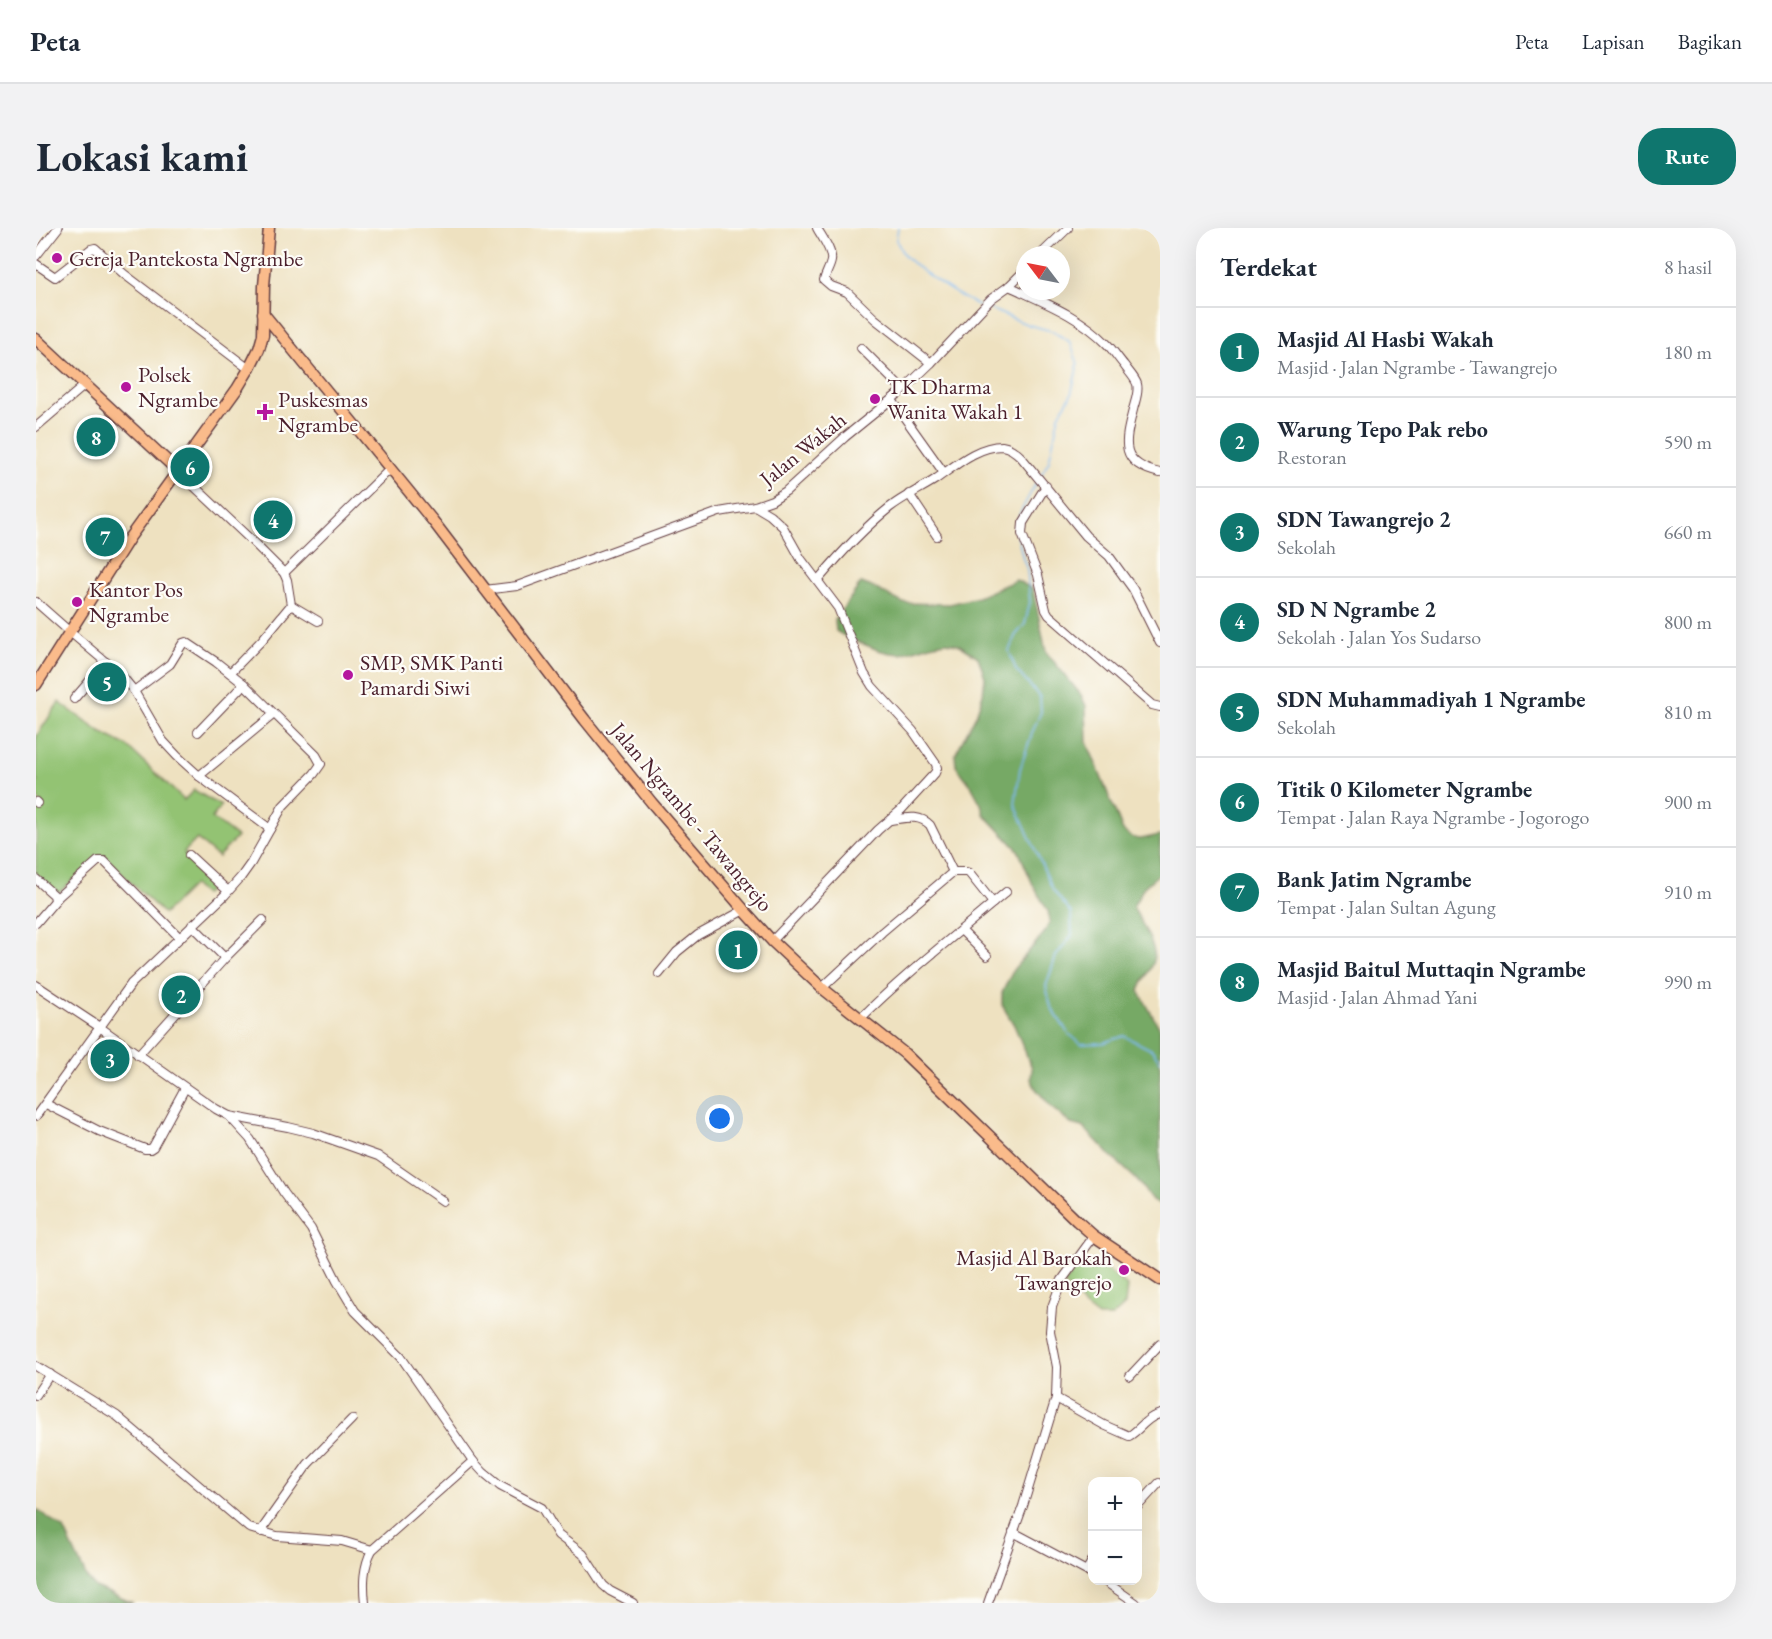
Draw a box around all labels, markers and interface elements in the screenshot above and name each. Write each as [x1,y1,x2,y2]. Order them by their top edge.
text: Peta [30,23,81,59]
text: Peta [1515,28,1549,55]
text: Lapisan [1582,28,1645,55]
text: Bagikan [1678,28,1742,55]
button: Rute [1638,128,1736,185]
text: Lokasi kami [36,129,248,184]
place label: Gereja Pantekosta Ngrambe [69,244,304,273]
north arrow [1016,246,1070,300]
text: Terdekat [1220,250,1317,284]
marker: Gereja Pantekosta Ngrambe [50,251,64,265]
text: 8 hasil [1664,254,1712,280]
text: Masjid Al Hasbi Wakah [1277,325,1494,354]
text: 1 [1234,339,1245,365]
text: 180 m [1664,339,1712,365]
text: Masjid · Jalan Ngrambe - Tawangrejo [1277,354,1557,380]
place label: Polsek Ngrambe [138,360,219,414]
place label: TK Dharma Wanita Wakah 1 [887,372,1023,426]
marker: Polsek Ngrambe [119,380,133,394]
place label: Puskesmas Ngrambe [278,385,368,439]
marker: TK Dharma Wanita Wakah 1 [868,392,882,406]
marker: Puskesmas Ngrambe [256,403,274,421]
street label: Jalan Wakah [752,405,852,494]
pin: 8 [76,414,116,460]
text: Warung Tepo Pak rebo [1277,415,1488,444]
text: 2 [1234,429,1245,455]
text: 590 m [1664,429,1712,455]
pin: 6 [170,444,210,490]
text: Restoran [1277,444,1347,470]
pin: 4 [254,498,292,542]
text: SDN Tawangrejo 2 [1277,505,1451,534]
pin: 7 [86,514,124,560]
text: 3 [1234,519,1245,545]
text: 660 m [1664,519,1712,545]
text: Sekolah [1277,534,1336,560]
place label: Kantor Pos Ngrambe [89,575,183,629]
marker: Kantor Pos Ngrambe [70,595,84,609]
text: SD N Ngrambe 2 [1277,595,1436,624]
text: 4 [1234,609,1245,635]
text: 800 m [1664,609,1712,635]
text: Sekolah · Jalan Yos Sudarso [1277,624,1481,650]
place label: SMP, SMK Panti Pamardi Siwi [360,648,503,702]
pin: 5 [88,660,126,704]
marker: SMP, SMK Panti Pamardi Siwi [341,668,355,682]
text: SDN Muhammadiyah 1 Ngrambe [1277,685,1585,714]
text: 5 [1234,699,1245,725]
text: 810 m [1664,699,1712,725]
text: Sekolah [1277,714,1336,740]
street label: Jalan Ngrambe - Tawangrejo [603,715,780,918]
text: Titik 0 Kilometer Ngrambe [1277,775,1532,804]
text: 6 [1234,789,1245,815]
text: 900 m [1664,789,1712,815]
text: Tempat · Jalan Raya Ngrambe - Jogorogo [1277,804,1589,830]
text: Bank Jatim Ngrambe [1277,865,1471,894]
text: 7 [1234,879,1245,905]
text: 910 m [1664,879,1712,905]
text: Tempat · Jalan Sultan Agung [1277,894,1496,920]
pin: 1 [718,928,758,972]
text: Masjid Baitul Muttaqin Ngrambe [1277,955,1586,984]
text: 8 [1234,969,1245,995]
text: 990 m [1664,969,1712,995]
pin: 2 [162,972,200,1017]
text: Masjid · Jalan Ahmad Yani [1277,984,1478,1010]
pin: 3 [90,1036,130,1082]
your location [705,1104,734,1133]
place label: Masjid Al Barokah Tawangrejo [956,1243,1112,1297]
marker: Masjid Al Barokah Tawangrejo [1117,1263,1131,1277]
map controls [1088,1477,1142,1585]
button: + [1088,1477,1142,1531]
button: − [1088,1531,1142,1585]

